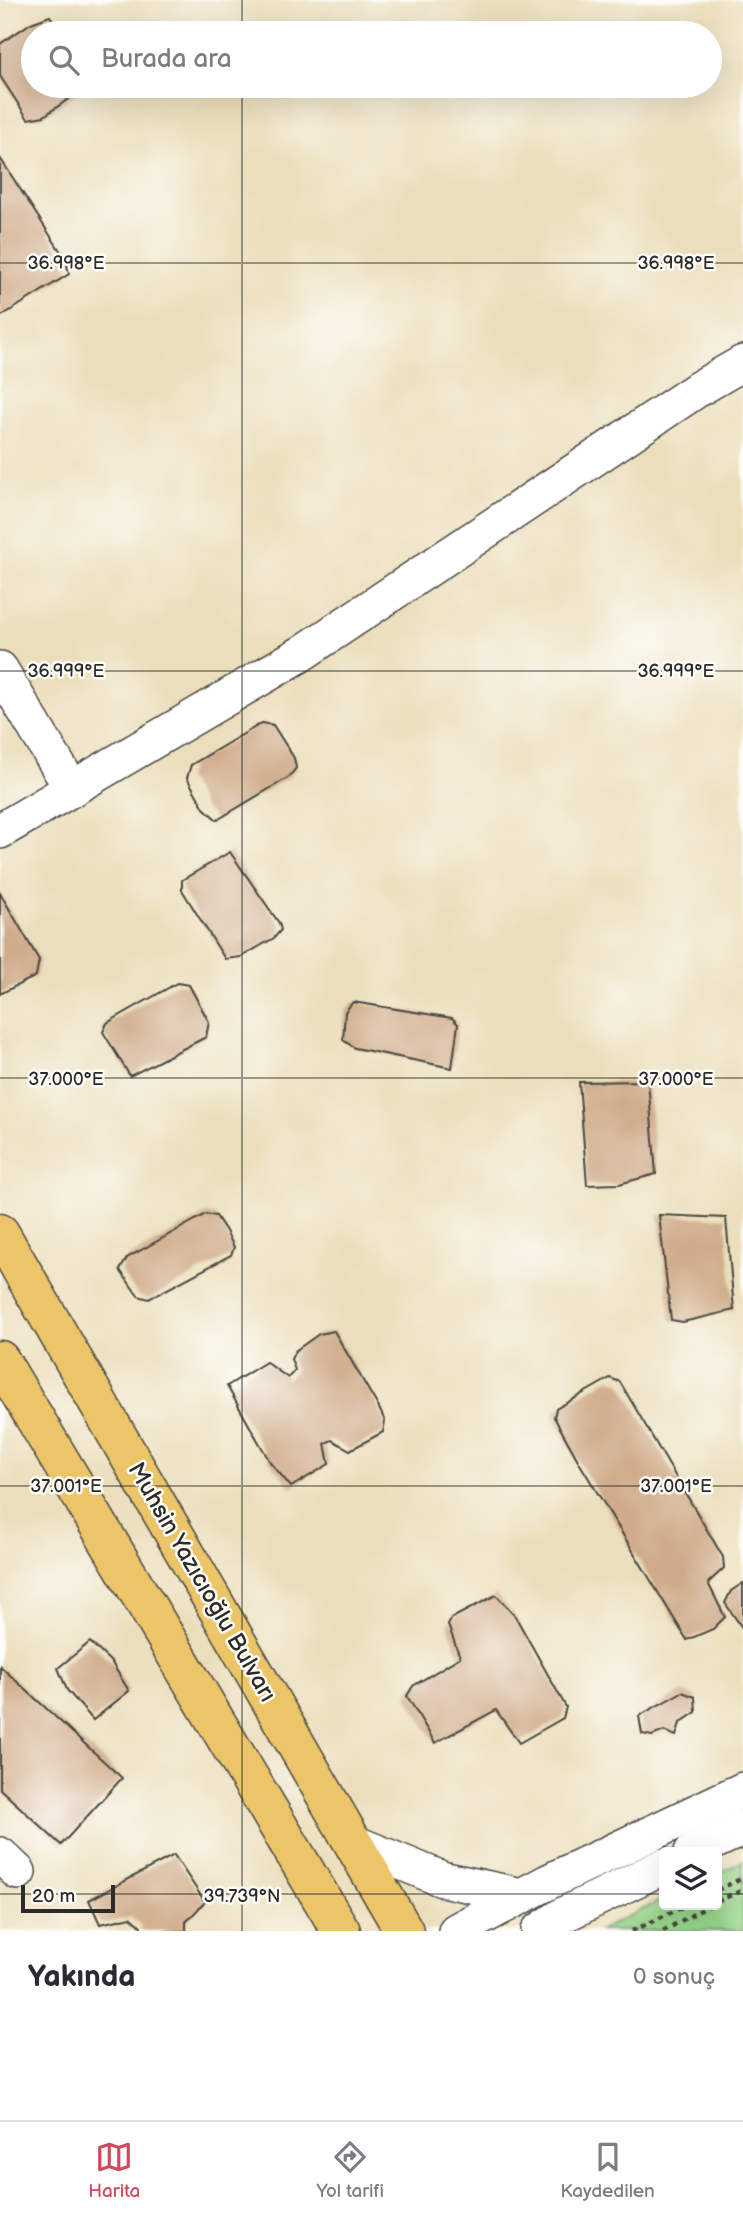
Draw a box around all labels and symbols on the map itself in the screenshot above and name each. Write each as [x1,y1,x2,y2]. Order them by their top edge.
text: 36.998°E [27,253,105,274]
text: 36.998°E [637,253,715,274]
text: 36.999°E [28,661,105,682]
text: 36.999°E [638,661,715,682]
text: 37.000°E [28,1069,104,1090]
text: 37.000°E [638,1069,714,1090]
street label: Muhsin Yazıcıoğlu Bulvarı [122,1457,282,1707]
text: 37.001°E [30,1476,102,1497]
text: 37.001°E [640,1476,712,1497]
scale bar [21,1882,116,1914]
text: 39.739°N [203,1886,281,1907]

